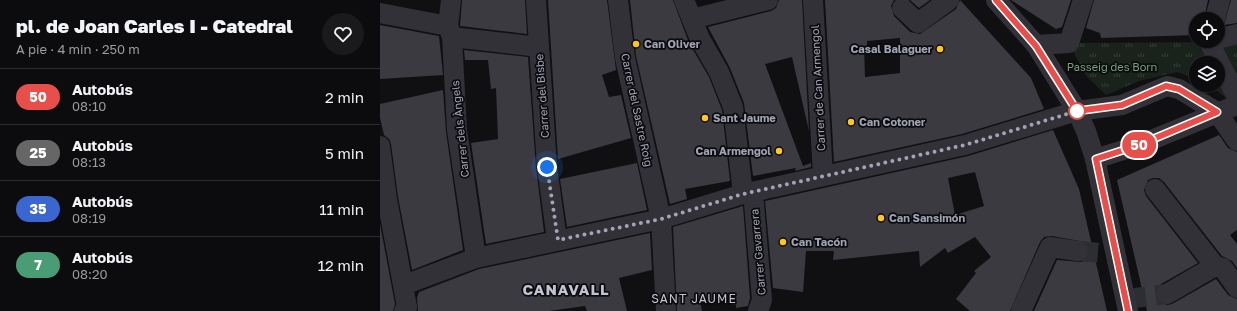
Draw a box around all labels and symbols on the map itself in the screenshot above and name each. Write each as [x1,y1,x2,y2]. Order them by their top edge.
street label: Carrer de Can Armengol [808,24,827,151]
place label: Can Oliver [644,37,701,50]
marker: Can Oliver [631,39,641,49]
place label: Casal Balaguer [851,42,933,55]
marker: Casal Balaguer [935,44,945,54]
street label: Carrer del Sastre Roig [619,52,656,168]
street label: Carrer del Bisbe [532,54,551,139]
park label: Passeig des Born [1067,60,1157,73]
street label: Carrer dels Àngels [448,80,471,178]
unlabelled marker [1068,102,1086,120]
place label: Sant Jaume [713,111,776,124]
marker: Sant Jaume [700,113,710,123]
place label: Can Cotoner [859,115,926,128]
marker: Can Cotoner [846,117,856,127]
line badge: 50 [1121,132,1157,158]
place label: Can Armengol [695,144,771,157]
marker: Can Armengol [774,146,784,156]
your location [537,157,557,177]
street label: Carrer Gavarrera [747,208,768,296]
place label: Can Sansimón [889,211,965,224]
marker: Can Sansimón [876,213,886,223]
place label: Can Tacón [791,235,847,248]
marker: Can Tacón [778,237,788,247]
district label: CANAVALL [522,280,610,298]
district label: SANT JAUME [651,291,737,306]

